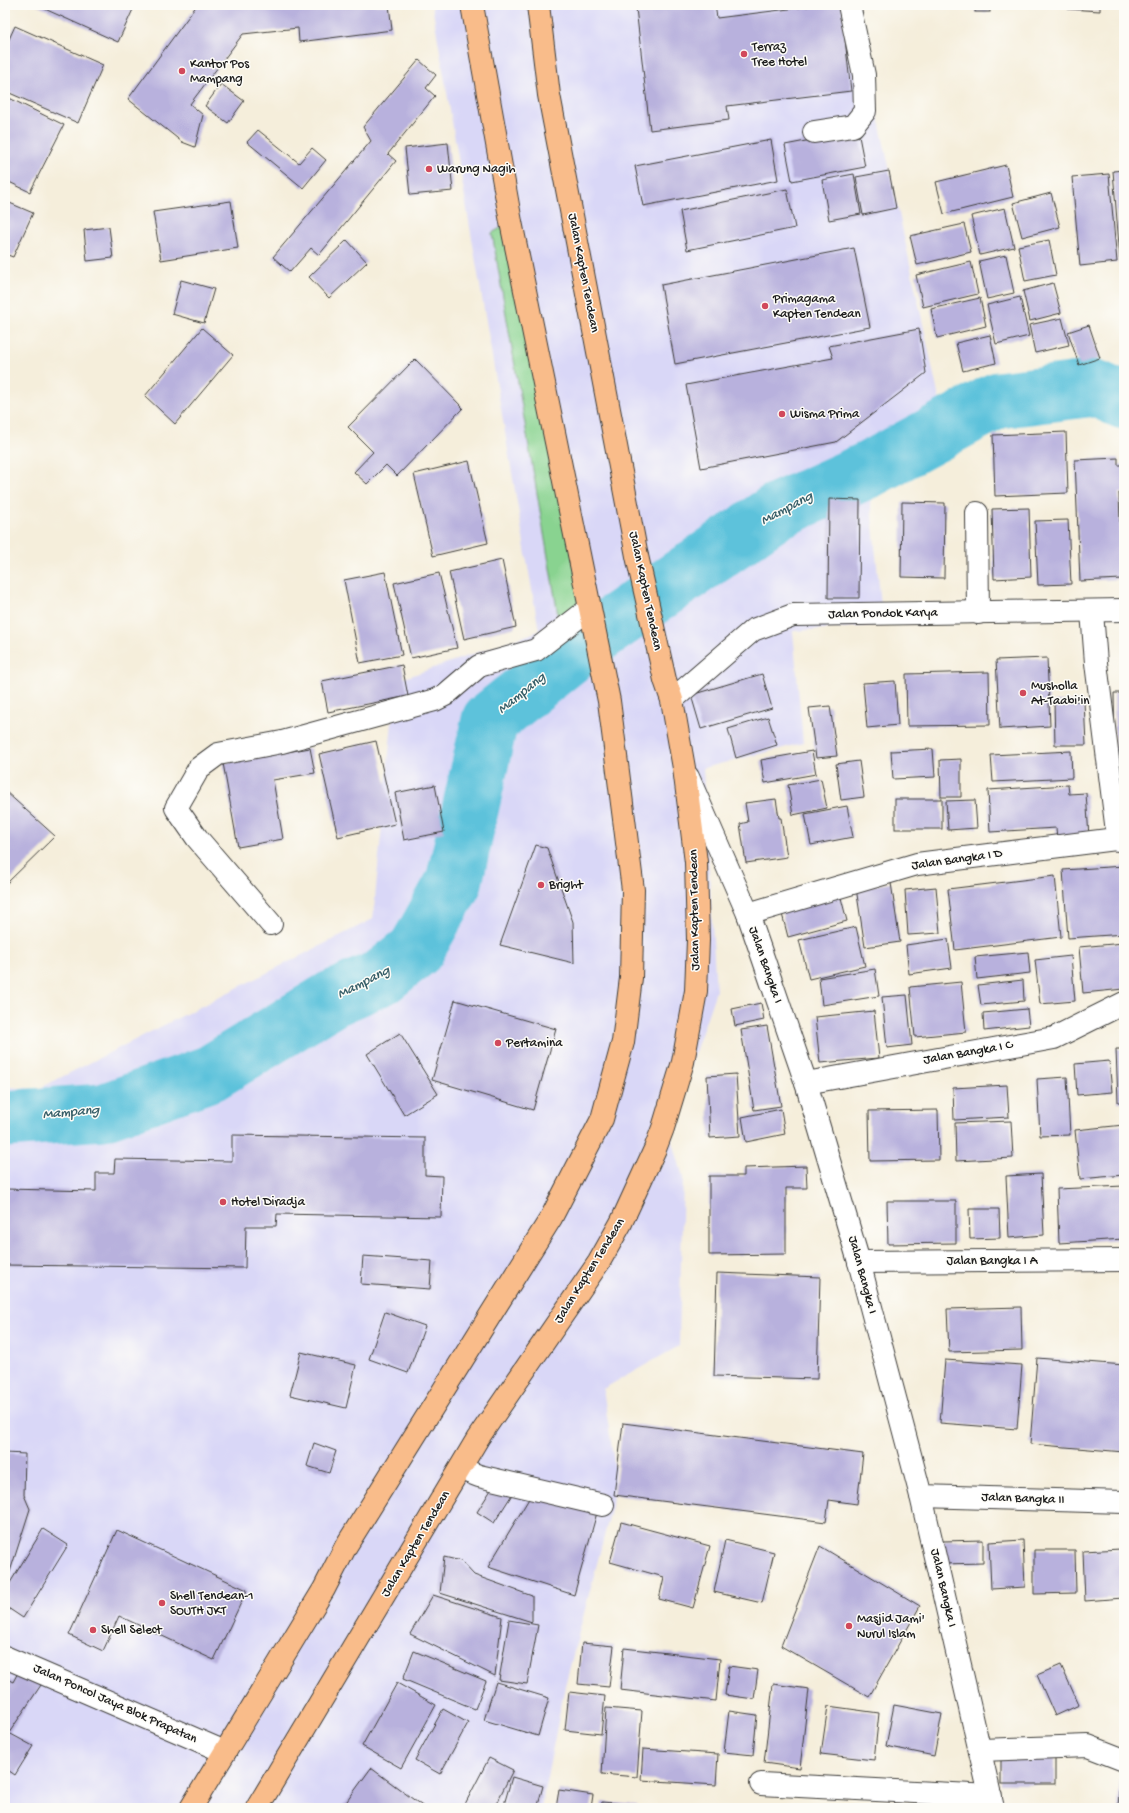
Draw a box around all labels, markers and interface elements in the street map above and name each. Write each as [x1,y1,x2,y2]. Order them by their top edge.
place label: Terraz Tree Hotel [751,40,807,70]
marker: Terraz Tree Hotel [739,49,749,59]
place label: Kantor Pos Mampang [190,57,250,87]
marker: Kantor Pos Mampang [177,66,187,76]
place label: Warung Nagih [437,162,516,177]
marker: Warung Nagih [424,164,434,174]
street label: Jalan Kapten Tendean [564,212,602,335]
place label: Primagama Kapten Tendean [772,292,861,322]
marker: Primagama Kapten Tendean [760,301,770,311]
place label: Wisma Prima [790,407,860,422]
marker: Wisma Prima [777,409,787,419]
water label: Mampang [758,488,817,530]
street label: Jalan Kapten Tendean [625,530,665,653]
street label: Jalan Pondok Karya [828,606,939,622]
water label: Mampang [495,669,550,718]
place label: Musholla At-Taabi'in [1031,679,1090,709]
marker: Musholla At-Taabi'in [1018,688,1028,698]
street label: Jalan Bangka I D [911,846,1004,874]
street label: Jalan Kapten Tendean [686,849,704,971]
place label: Bright [548,878,584,893]
marker: Bright [536,880,546,890]
street label: Jalan Bangka I [745,925,785,1005]
water label: Mampang [335,962,394,1003]
place label: Pertamina [505,1036,563,1051]
marker: Pertamina [493,1038,503,1048]
street label: Jalan Bangka I C [922,1038,1015,1068]
water label: Mampang [42,1102,101,1124]
place label: Hotel Diradja [231,1195,306,1210]
marker: Hotel Diradja [218,1197,228,1207]
street label: Jalan Kapten Tendean [552,1215,629,1326]
street label: Jalan Bangka I [844,1234,880,1316]
street label: Jalan Bangka I A [947,1254,1039,1269]
street label: Jalan Kapten Tendean [378,1488,454,1600]
street label: Jalan Bangka II [981,1490,1065,1508]
street label: Jalan Bangka I [927,1547,959,1629]
place label: Shell Tendean-1 SOUTH JKT [170,1589,253,1619]
marker: Shell Tendean-1 SOUTH JKT [157,1598,167,1608]
place label: Masjid Jami' Nurul Islam [857,1612,925,1642]
marker: Masjid Jami' Nurul Islam [844,1621,854,1631]
place label: Shell Select [101,1623,163,1638]
marker: Shell Select [88,1625,98,1635]
street label: Jalan Poncol Jaya Blok Prapatan [31,1661,200,1747]

